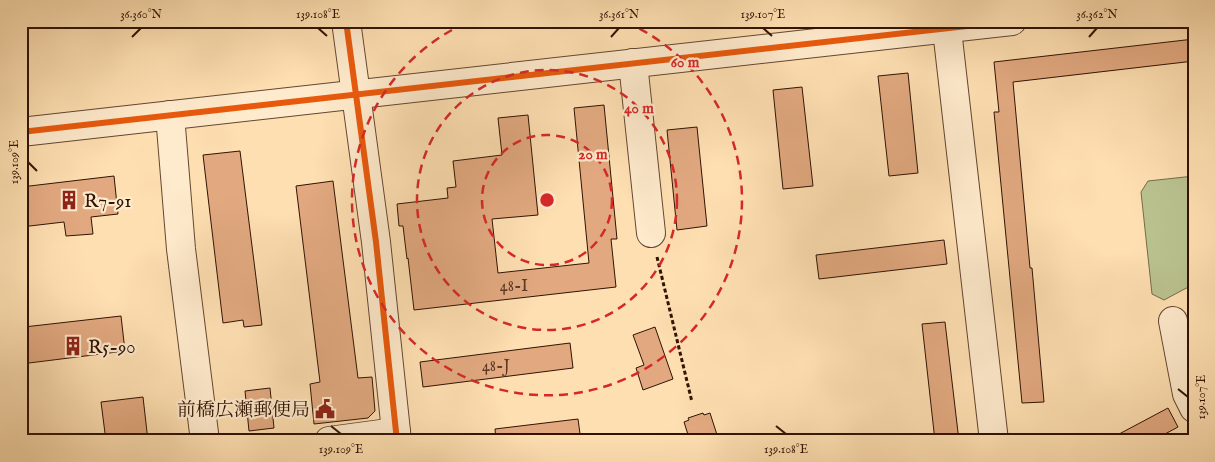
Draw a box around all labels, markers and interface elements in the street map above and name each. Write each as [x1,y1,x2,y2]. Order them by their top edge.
text: 36.360°N [120,7,162,22]
text: 139.108°E [296,7,340,22]
text: 36.361°N [599,7,640,22]
text: 139.107°E [741,7,785,22]
text: 36.362°N [1076,7,1118,22]
text: 60 m [671,53,700,72]
text: 40 m [624,99,654,118]
text: 139.109°E [7,140,22,184]
text: 20 m [578,145,608,164]
building icon: R7-91 [58,189,80,211]
place label: R7-91 [84,190,131,214]
centre of rings [538,191,556,209]
house number: 48-I [500,277,528,297]
building icon: R5-90 [62,335,84,357]
place label: R5-90 [88,336,136,360]
house number: 48-J [482,357,511,377]
text: 139.107°E [1194,375,1209,419]
public building icon: 前橋広瀬郵便局 [314,398,336,420]
place label: 前橋広瀬郵便局 [177,399,310,423]
text: 139.109°E [319,442,363,457]
text: 139.108°E [764,442,808,457]

